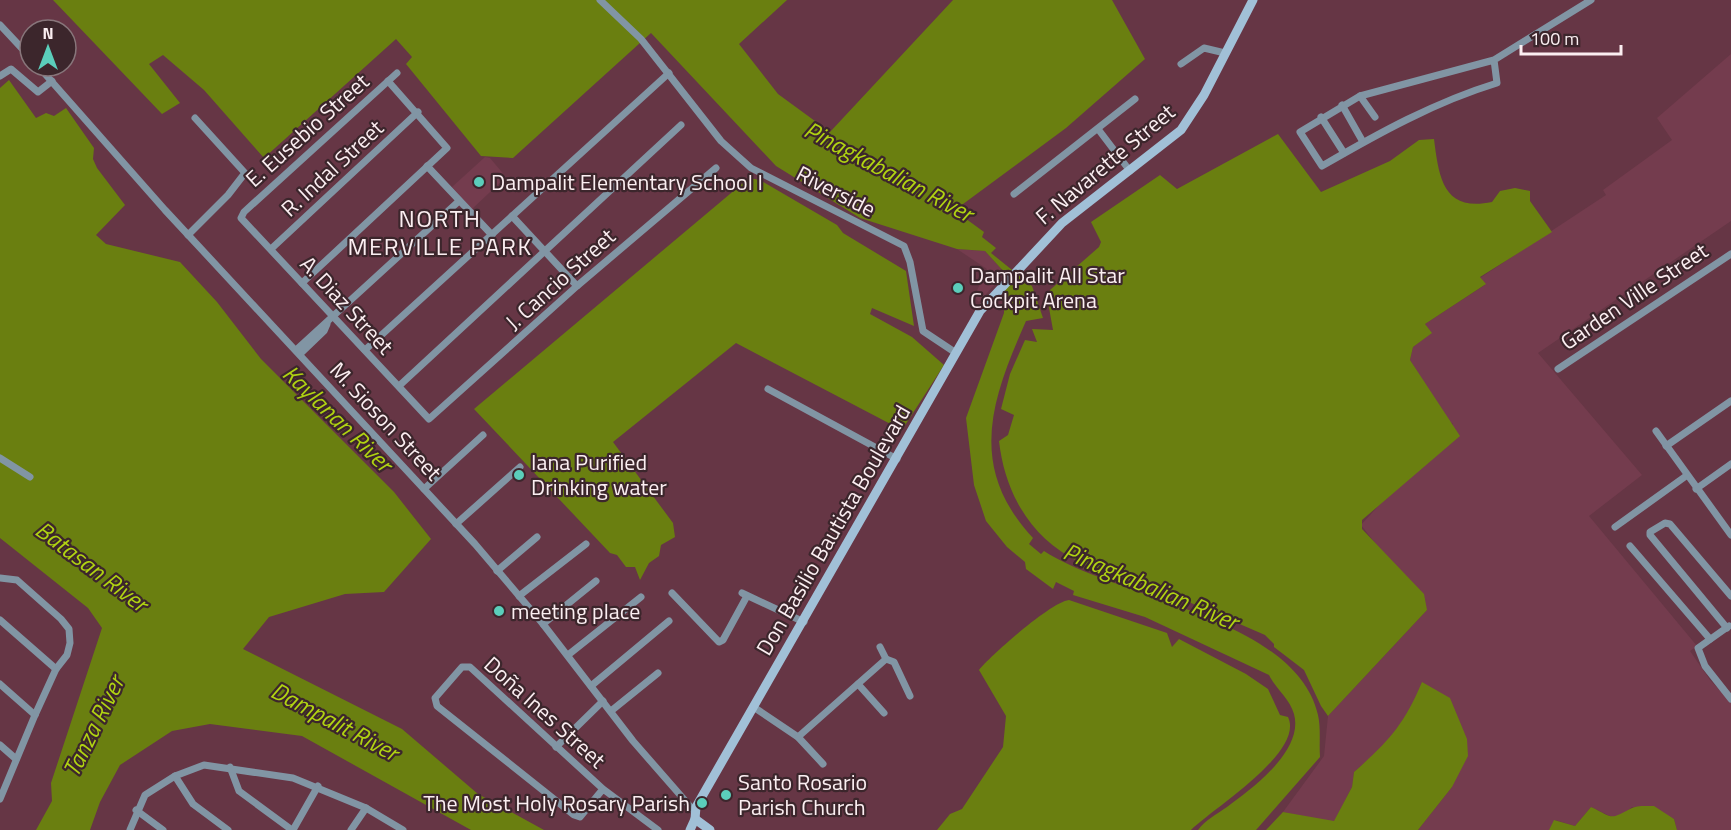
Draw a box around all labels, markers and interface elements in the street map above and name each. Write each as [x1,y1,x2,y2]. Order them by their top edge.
north arrow [18,18,78,78]
scale bar [1521,18,1622,56]
text: N [42,21,54,45]
text: 100 m [1530,25,1579,52]
street label: E. Eusebio Street [238,65,377,195]
street label: F. Navarette Street [1028,95,1183,233]
street label: R. Indal Street [273,111,391,225]
water label: Pinagkabalian River [798,111,983,232]
street label: Riverside [790,156,882,226]
place label: Dampalit Elementary School I [491,165,763,199]
marker: Dampalit Elementary School I [472,175,486,189]
district label: NORTH MERVILLE PARK [347,200,533,264]
street label: J. Cancio Street [497,220,623,338]
street label: Garden Ville Street [1553,234,1715,358]
street label: A. Diaz Street [292,248,402,362]
place label: Dampalit All Star Cockpit Arena [970,258,1125,317]
marker: Dampalit All Star Cockpit Arena [951,281,965,295]
street label: M. Sioson Street [322,354,450,488]
water label: Kaylanan River [275,356,404,482]
street label: Don Basilio Bautista Boulevard [747,398,919,662]
place label: Iana Purified Drinking water [531,445,667,504]
marker: Iana Purified Drinking water [512,468,526,482]
water label: Batasan River [28,512,159,622]
water label: Pinagkabalian River [1058,533,1247,640]
place label: meeting place [511,594,640,628]
marker: meeting place [492,604,506,618]
street label: Doña Ines Street [477,648,614,776]
water label: Tanza River [53,666,134,783]
water label: Dampalit River [265,672,408,771]
place label: Santo Rosario Parish Church [738,765,867,824]
place label: The Most Holy Rosary Parish [423,786,690,820]
marker: Santo Rosario Parish Church [719,788,733,802]
marker: The Most Holy Rosary Parish [695,796,709,810]

